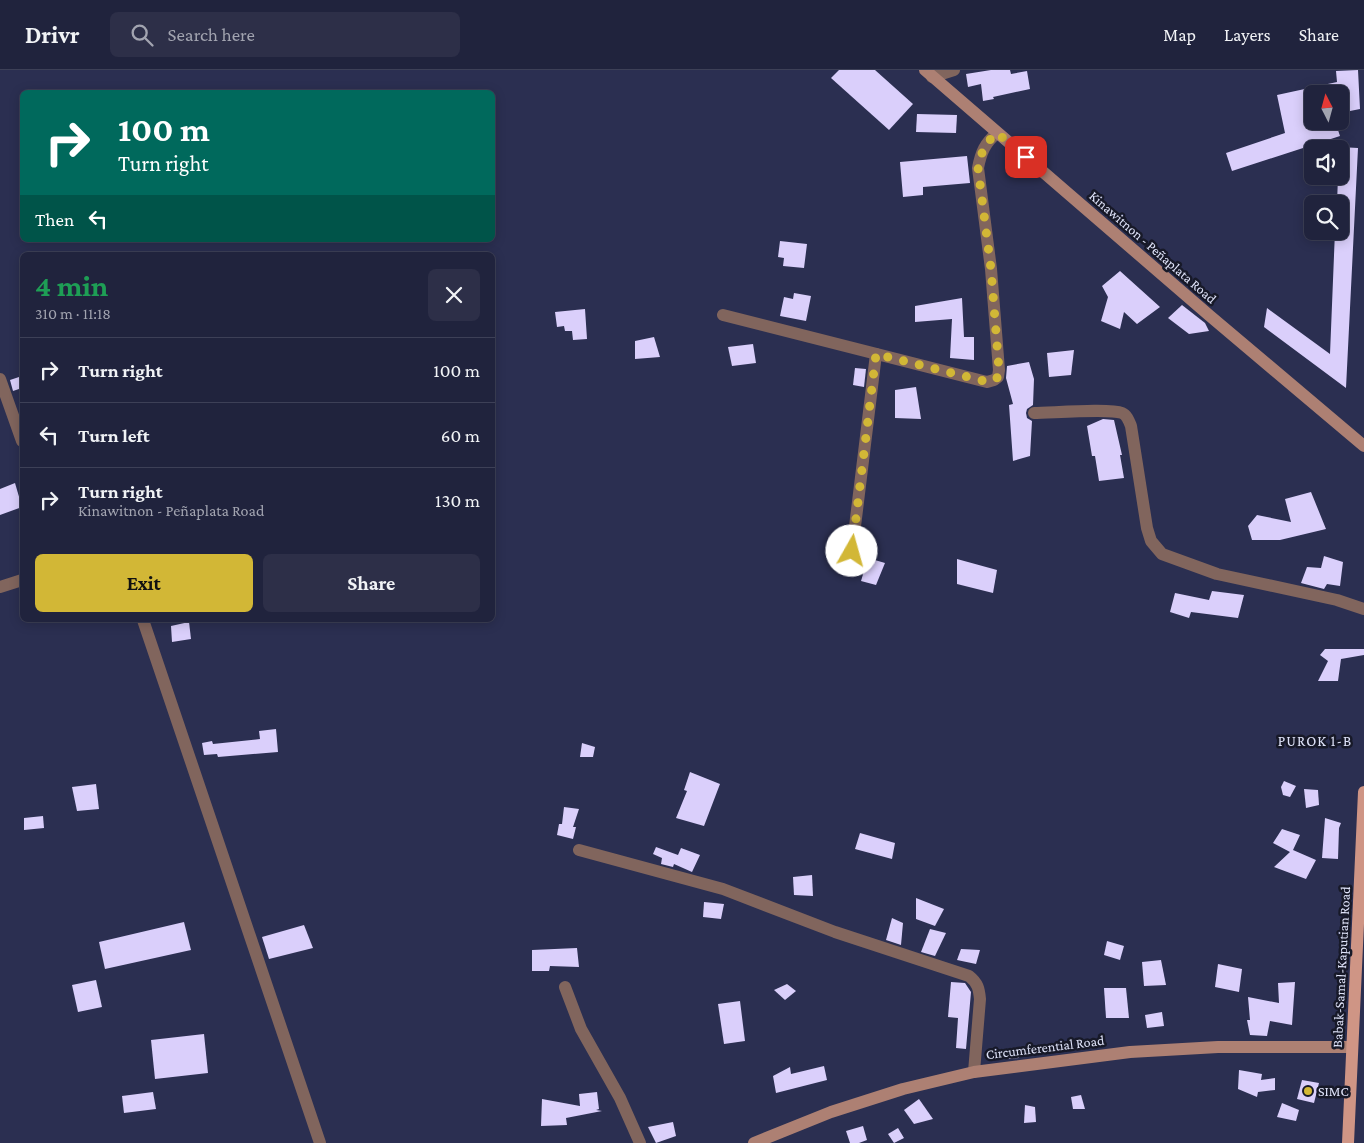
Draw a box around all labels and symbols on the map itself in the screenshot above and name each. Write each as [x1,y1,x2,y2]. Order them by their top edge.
north arrow [1304,85,1349,130]
pin [1005,136,1047,178]
street label: Kinawitnon - Peñaplata Road [1086,187,1220,307]
position arrow [825,524,877,576]
district label: PUROK 1-B [1278,733,1352,749]
street label: Babak-Samal-Kaputian Road [1329,885,1353,1048]
street label: Circumferential Road [985,1032,1106,1062]
place label: SIMC [1318,1083,1349,1099]
marker: SIMC [1302,1085,1314,1097]

